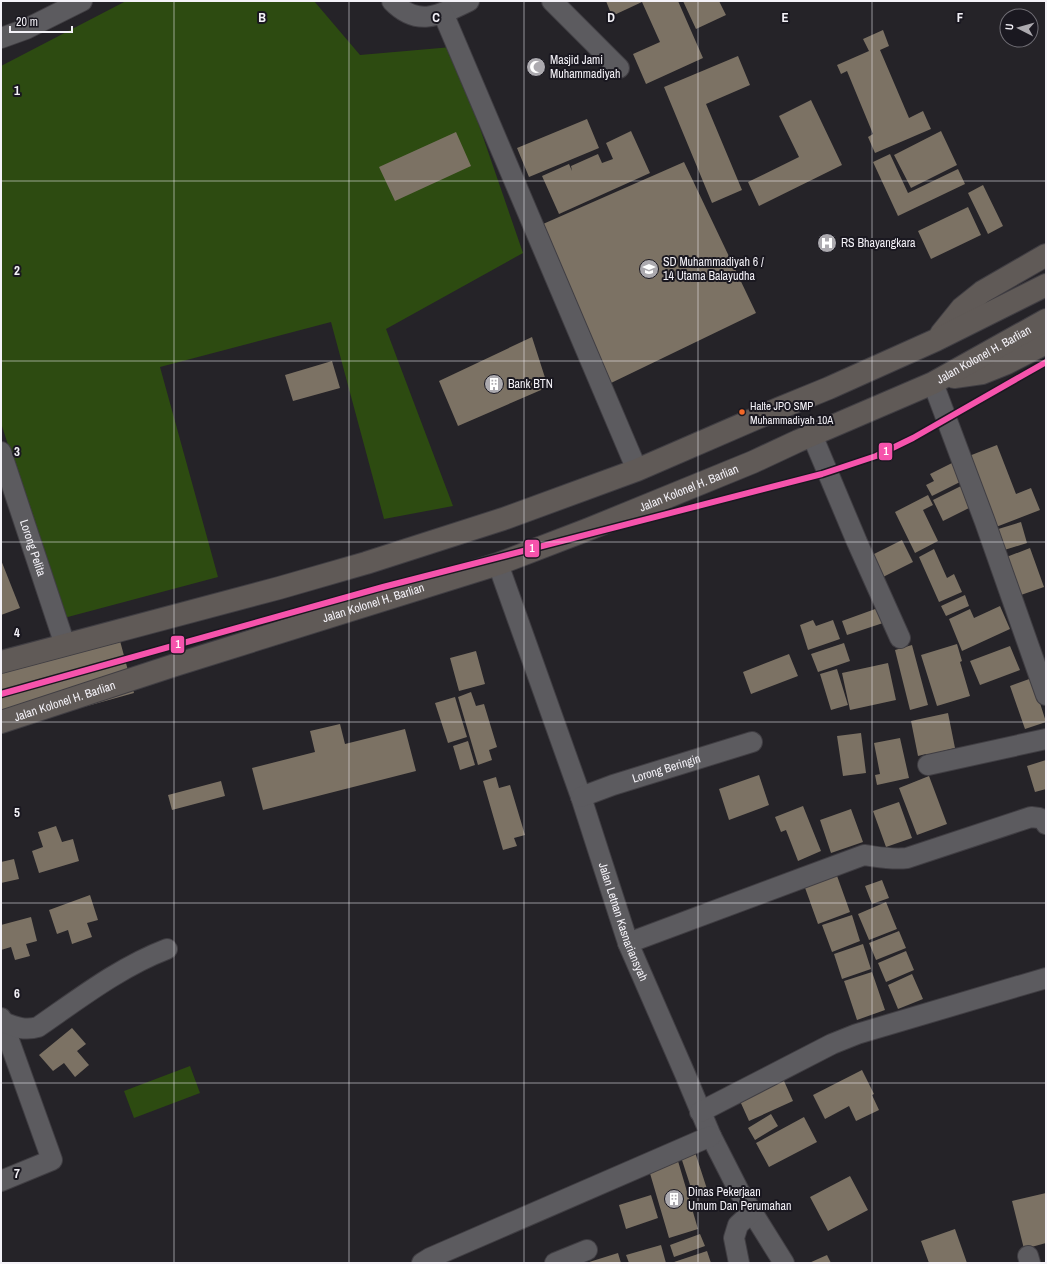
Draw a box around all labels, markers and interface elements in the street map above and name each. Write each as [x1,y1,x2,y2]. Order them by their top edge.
scale bar [10,8,72,34]
north arrow [999,8,1039,48]
text: B [258,9,266,26]
text: C [432,9,440,26]
text: D [607,9,615,26]
text: E [781,9,789,26]
text: F [957,9,964,26]
text: 20 m [16,14,38,30]
text: U [1002,23,1016,31]
place label: Masjid Jami Muhammadiyah [550,52,621,82]
mosque icon: Masjid Jami Muhammadiyah [525,56,547,78]
text: 1 [14,82,20,99]
hospital icon: RS Bhayangkara [816,232,838,254]
place label: RS Bhayangkara [841,235,916,251]
place label: SD Muhammadiyah 6 / 14 Utama Balayudha [663,254,764,284]
school or university icon: SD Muhammadiyah 6 / 14 Utama Balayudha [638,258,660,280]
text: 2 [14,262,20,279]
street label: Jalan Kolonel H. Barlian [934,322,1034,387]
building icon: Bank BTN [483,373,505,395]
place label: Bank BTN [508,376,553,392]
place label: Halte JPO SMP Muhammadiyah 10A [750,399,834,427]
marker: Halte JPO SMP Muhammadiyah 10A [737,407,747,417]
line badge: 1 [878,442,893,461]
text: 3 [14,443,20,460]
text: 1 [883,444,889,458]
street label: Jalan Kolonel H. Barlian [637,461,741,516]
street label: Lorong Pelita [16,517,50,579]
line badge: 1 [524,539,540,558]
text: 1 [529,541,535,555]
street label: Jalan Kolonel H. Barlian [321,580,426,626]
text: 4 [14,624,20,641]
line badge: 1 [170,635,185,654]
text: 1 [175,637,181,651]
street label: Jalan Kolonel H. Barlian [12,677,117,725]
street label: Lorong Beringin [630,750,702,787]
text: 5 [14,804,20,821]
street label: Jalan Letnan Kasnariansyah [595,860,652,984]
text: 6 [14,985,20,1002]
text: 7 [14,1165,20,1182]
place label: Dinas Pekerjaan Umum Dan Perumahan [688,1184,791,1214]
building icon: Dinas Pekerjaan Umum Dan Perumahan [663,1188,685,1210]

